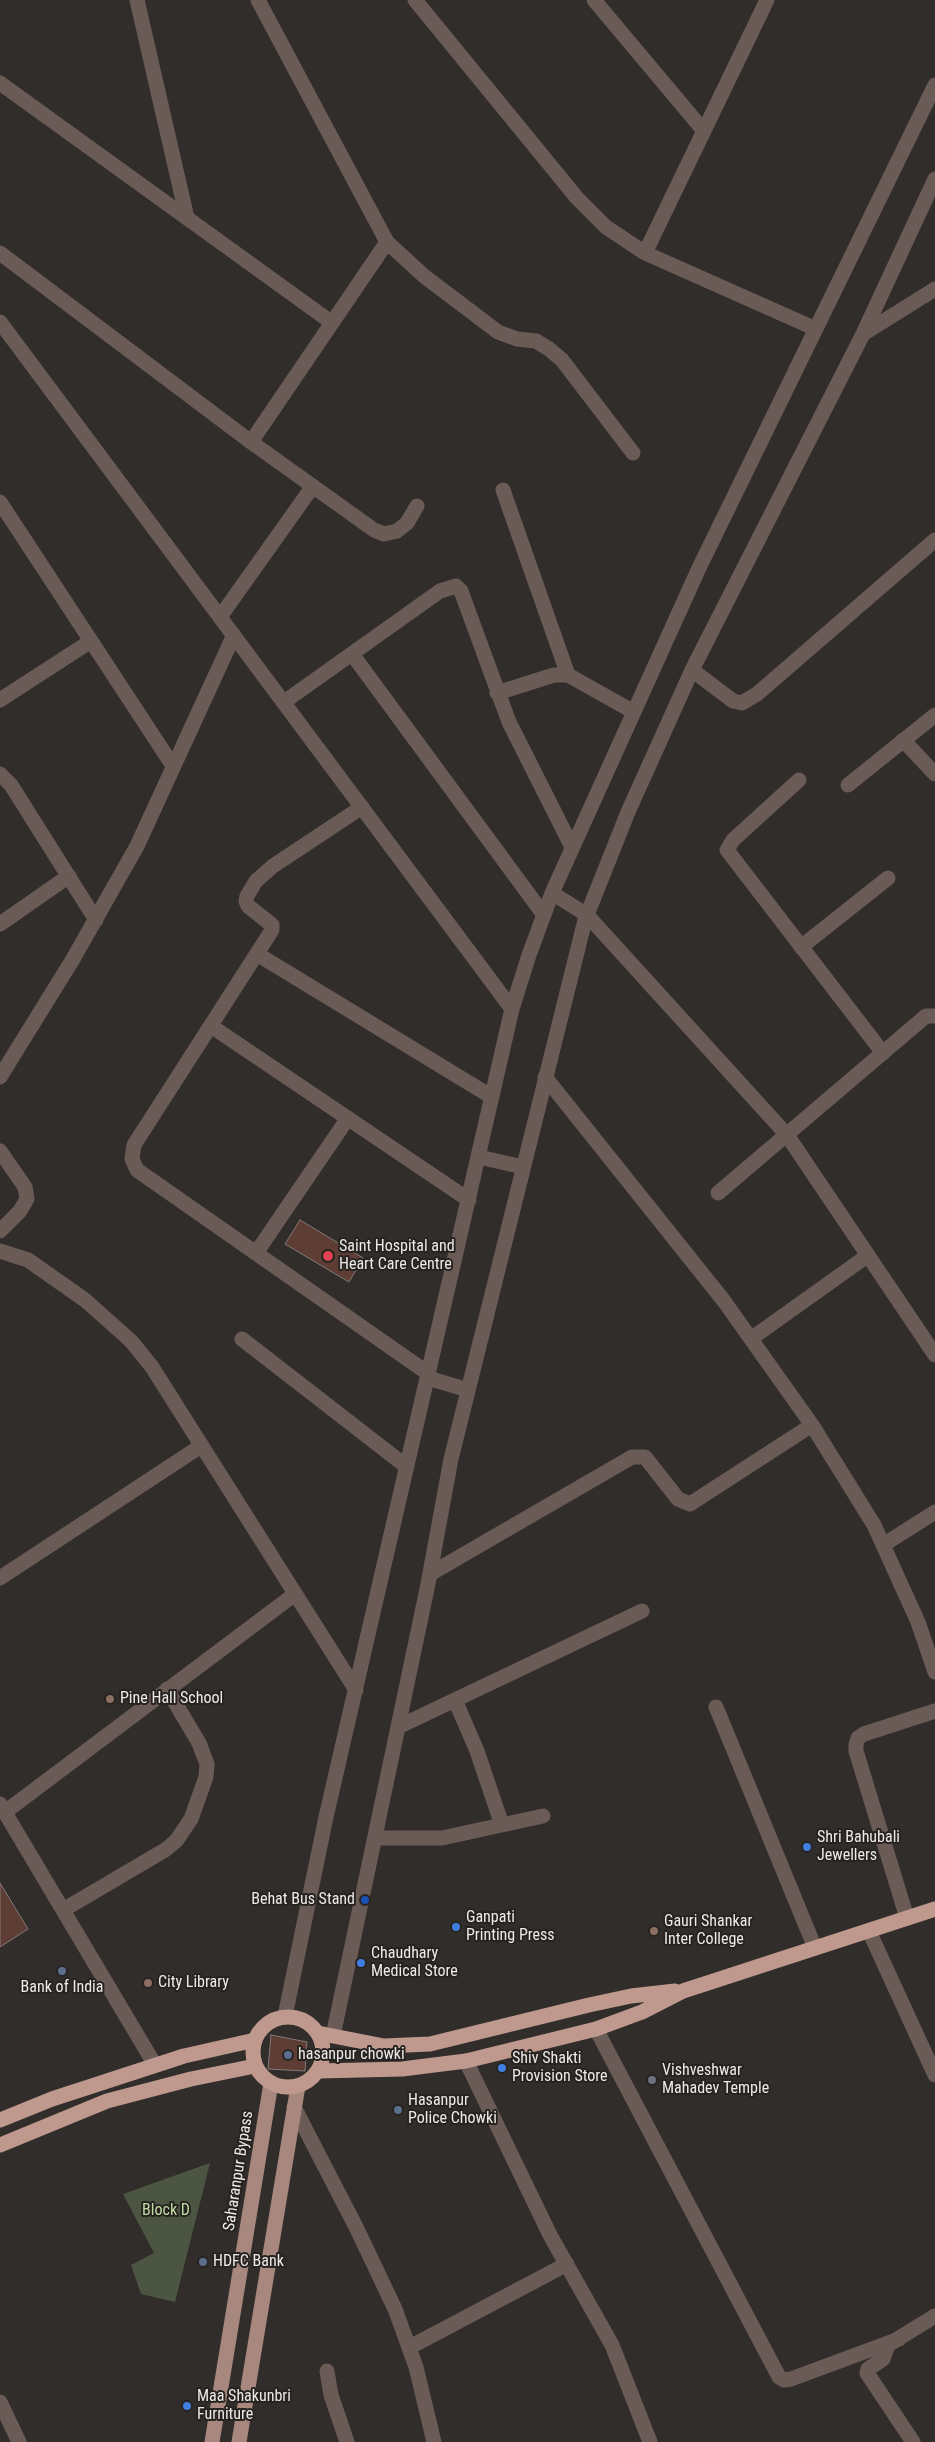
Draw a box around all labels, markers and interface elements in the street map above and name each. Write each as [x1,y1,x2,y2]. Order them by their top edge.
place label: Saint Hospital and Heart Care Centre [339,1237,455,1275]
marker: Saint Hospital and Heart Care Centre [321,1249,335,1263]
place label: Pine Hall School [120,1689,223,1709]
marker: Pine Hall School [104,1693,116,1705]
place label: Shri Bahubali Jewellers [817,1828,900,1866]
marker: Shri Bahubali Jewellers [801,1841,813,1853]
place label: Behat Bus Stand [251,1890,355,1910]
marker: Behat Bus Stand [359,1894,371,1906]
place label: Ganpati Printing Press [466,1908,555,1946]
place label: Gauri Shankar Inter College [664,1912,752,1950]
marker: Ganpati Printing Press [450,1921,462,1933]
marker: Gauri Shankar Inter College [648,1925,660,1937]
place label: Chaudhary Medical Store [371,1944,458,1982]
marker: Chaudhary Medical Store [355,1957,367,1969]
marker: Bank of India [56,1965,68,1977]
place label: City Library [158,1973,229,1993]
marker: City Library [142,1977,154,1989]
place label: Bank of India [21,1978,103,1998]
place label: hasanpur chowki [298,2045,405,2065]
marker: hasanpur chowki [282,2049,294,2061]
place label: Shiv Shakti Provision Store [512,2049,608,2087]
place label: Vishveshwar Mahadev Temple [662,2061,769,2099]
marker: Shiv Shakti Provision Store [496,2062,508,2074]
marker: Vishveshwar Mahadev Temple [646,2074,658,2086]
place label: Hasanpur Police Chowki [408,2091,497,2129]
marker: Hasanpur Police Chowki [392,2104,404,2116]
street label: Saharanpur Bypass [220,2110,258,2232]
park label: Block D [142,2201,190,2221]
place label: HDFC Bank [213,2252,284,2272]
marker: HDFC Bank [197,2256,209,2268]
place label: Maa Shakunbri Furniture [197,2387,291,2425]
marker: Maa Shakunbri Furniture [181,2400,193,2412]

